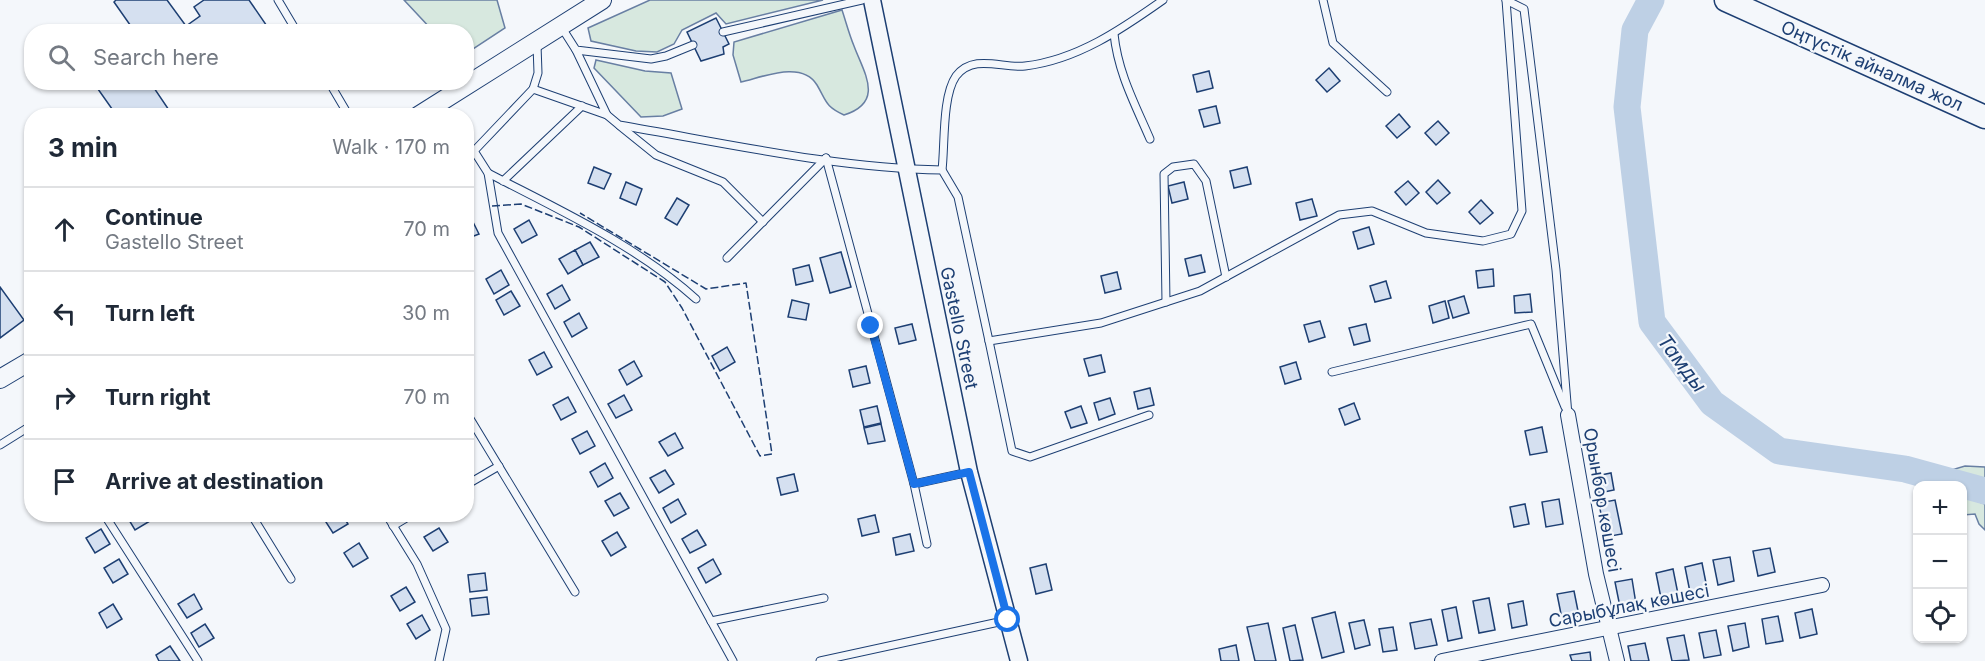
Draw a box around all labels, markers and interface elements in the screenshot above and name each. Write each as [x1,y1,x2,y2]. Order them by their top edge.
street label: Оңтүстік айналма жол [1778,16,1966,115]
search box [24,24,474,90]
icon: search [45,41,78,74]
text: Search here [93,44,219,70]
text: 3 min [48,132,118,163]
text: Walk · 170 m [332,135,450,159]
text: Continue [105,204,203,230]
icon: ahead [48,213,81,246]
text: 70 m [403,217,450,241]
text: Gastello Street [105,230,243,254]
street label: Gastello Street [936,265,983,391]
icon: left [48,297,81,330]
text: Turn left [105,300,195,326]
text: 30 m [402,301,450,325]
route end [857,312,883,338]
water label: Тамды [1652,329,1712,397]
icon: right [48,381,81,414]
text: Turn right [105,384,211,410]
text: 70 m [403,385,450,409]
street label: Орынбор көшесі [1579,426,1626,574]
icon: arrive [48,465,81,498]
text: Arrive at destination [105,468,324,494]
map controls [1913,481,1967,643]
button: + [1913,481,1967,535]
button: − [1913,535,1967,589]
street label: Сарыбұлақ көшесі [1547,580,1711,631]
button: locate [1913,589,1967,643]
route start [994,606,1020,632]

